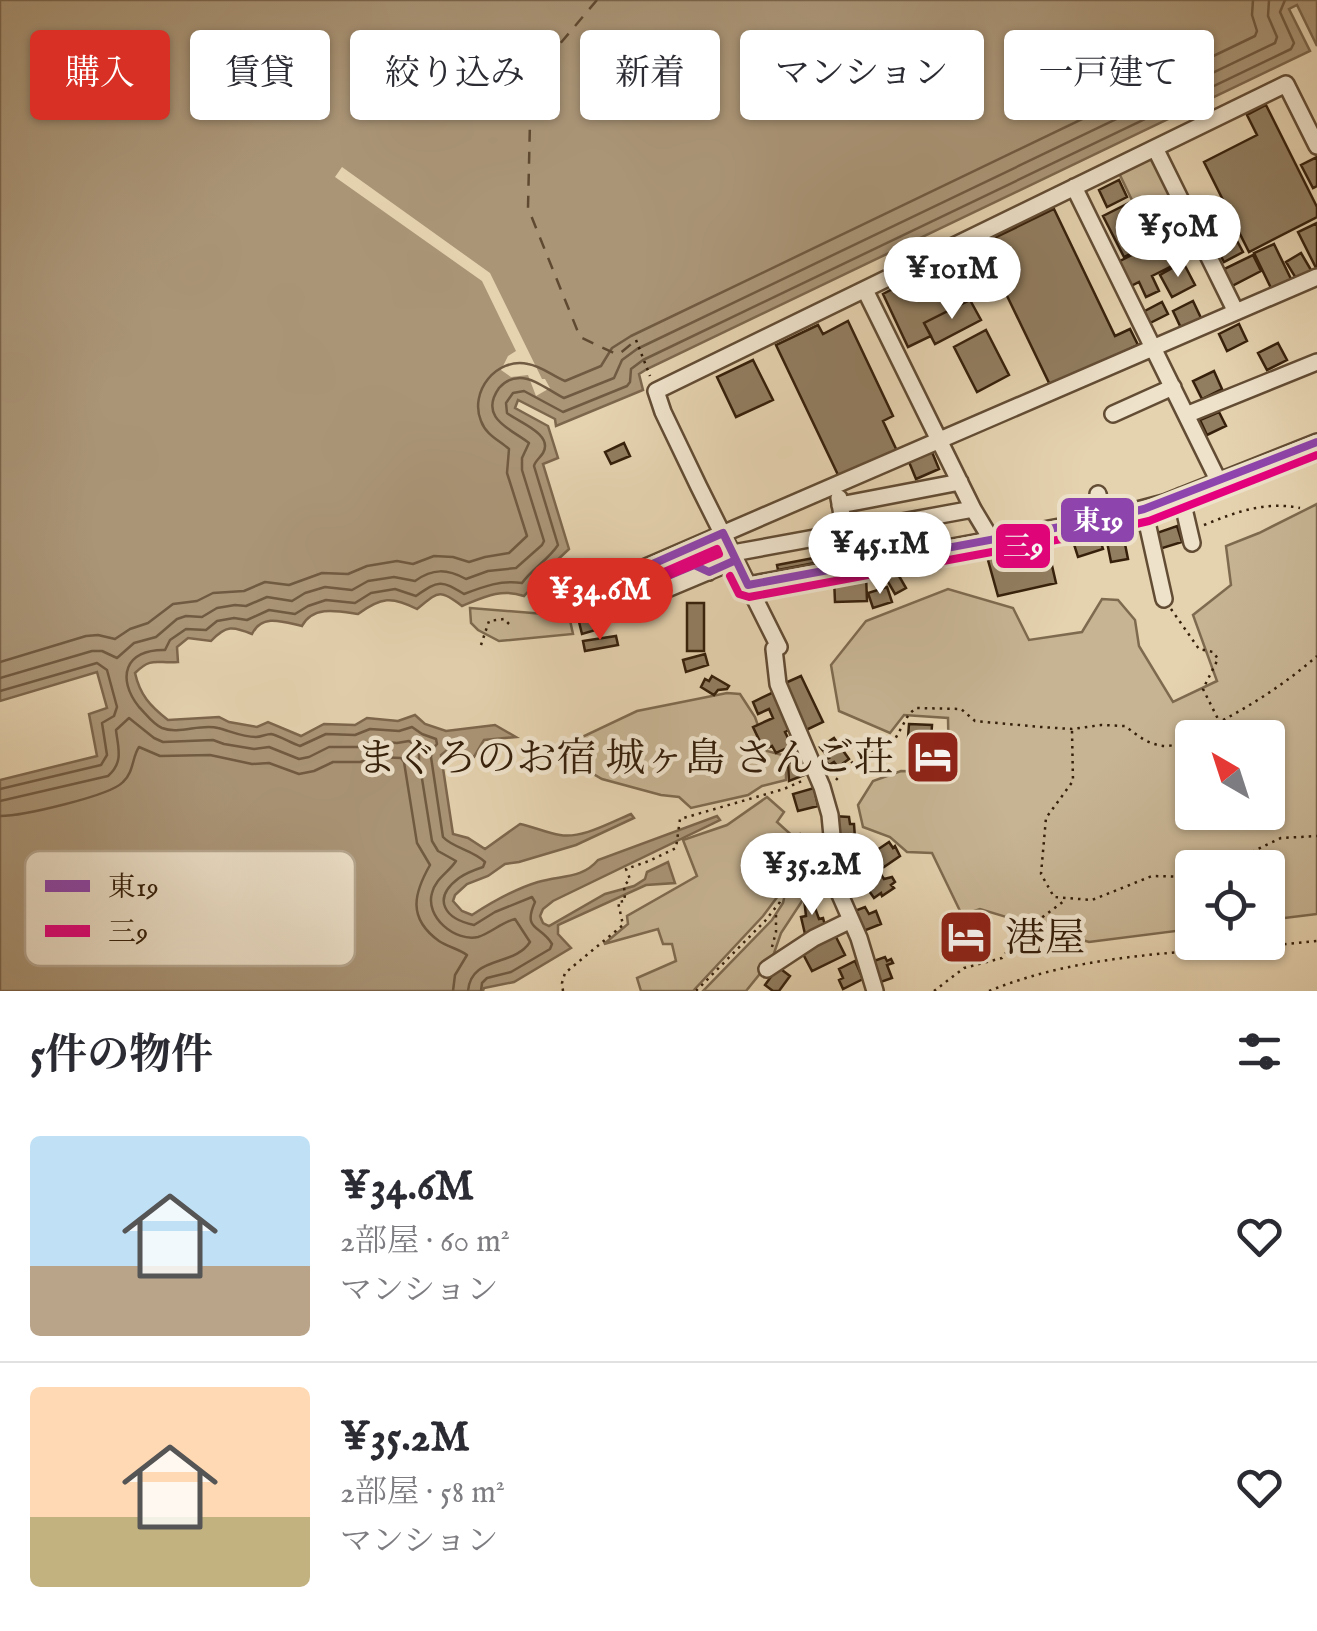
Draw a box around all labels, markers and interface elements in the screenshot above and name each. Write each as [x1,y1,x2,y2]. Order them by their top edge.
chip: 購入 [30,30,170,120]
chip: 賃貸 [190,30,330,120]
chip: 絞り込み [350,30,560,120]
chip: 新着 [580,30,720,120]
chip: マンション [740,30,984,120]
chip: 一戸建て [1004,30,1214,120]
pin: ¥50M [1119,195,1237,280]
text: ¥50M [1138,207,1218,248]
pin: ¥101M [882,237,1022,322]
text: ¥101M [906,249,998,290]
line badge: 東19 [1059,496,1136,544]
text: 東19 [1073,505,1123,540]
pin: ¥45.1M [799,512,961,597]
line badge: 三9 [994,522,1052,570]
text: ¥45.1M [830,524,930,565]
text: 三9 [1003,531,1043,566]
pin: ¥34.6M [519,558,681,643]
text: ¥34.6M [549,570,651,611]
north arrow [1175,720,1285,830]
map controls [1175,720,1285,960]
hotel icon: まぐろのお宿 城ヶ島 さんご荘 [903,727,963,787]
place label: まぐろのお宿 城ヶ島 さんご荘 [357,735,894,786]
pin: ¥35.2M [731,833,893,918]
text: ¥35.2M [763,845,861,886]
button: locate [1175,850,1285,960]
legend [25,851,355,966]
text: 東19 [108,871,159,906]
hotel icon: 港屋 [936,907,996,967]
place label: 港屋 [1005,915,1085,966]
text: 三9 [108,916,148,951]
icon: filters [1232,1024,1287,1079]
text: 5件の物件 [30,1030,213,1083]
text: ¥34.6M [340,1161,474,1214]
icon: home [110,1176,230,1296]
icon: heart [1232,1209,1287,1264]
text: 2部屋 · 60 m² [340,1222,510,1263]
text: マンション [340,1271,499,1312]
text: ¥35.2M [340,1412,470,1465]
icon: home [110,1427,230,1547]
icon: heart [1232,1460,1287,1515]
text: 2部屋 · 58 m² [340,1473,505,1514]
text: マンション [340,1522,499,1563]

